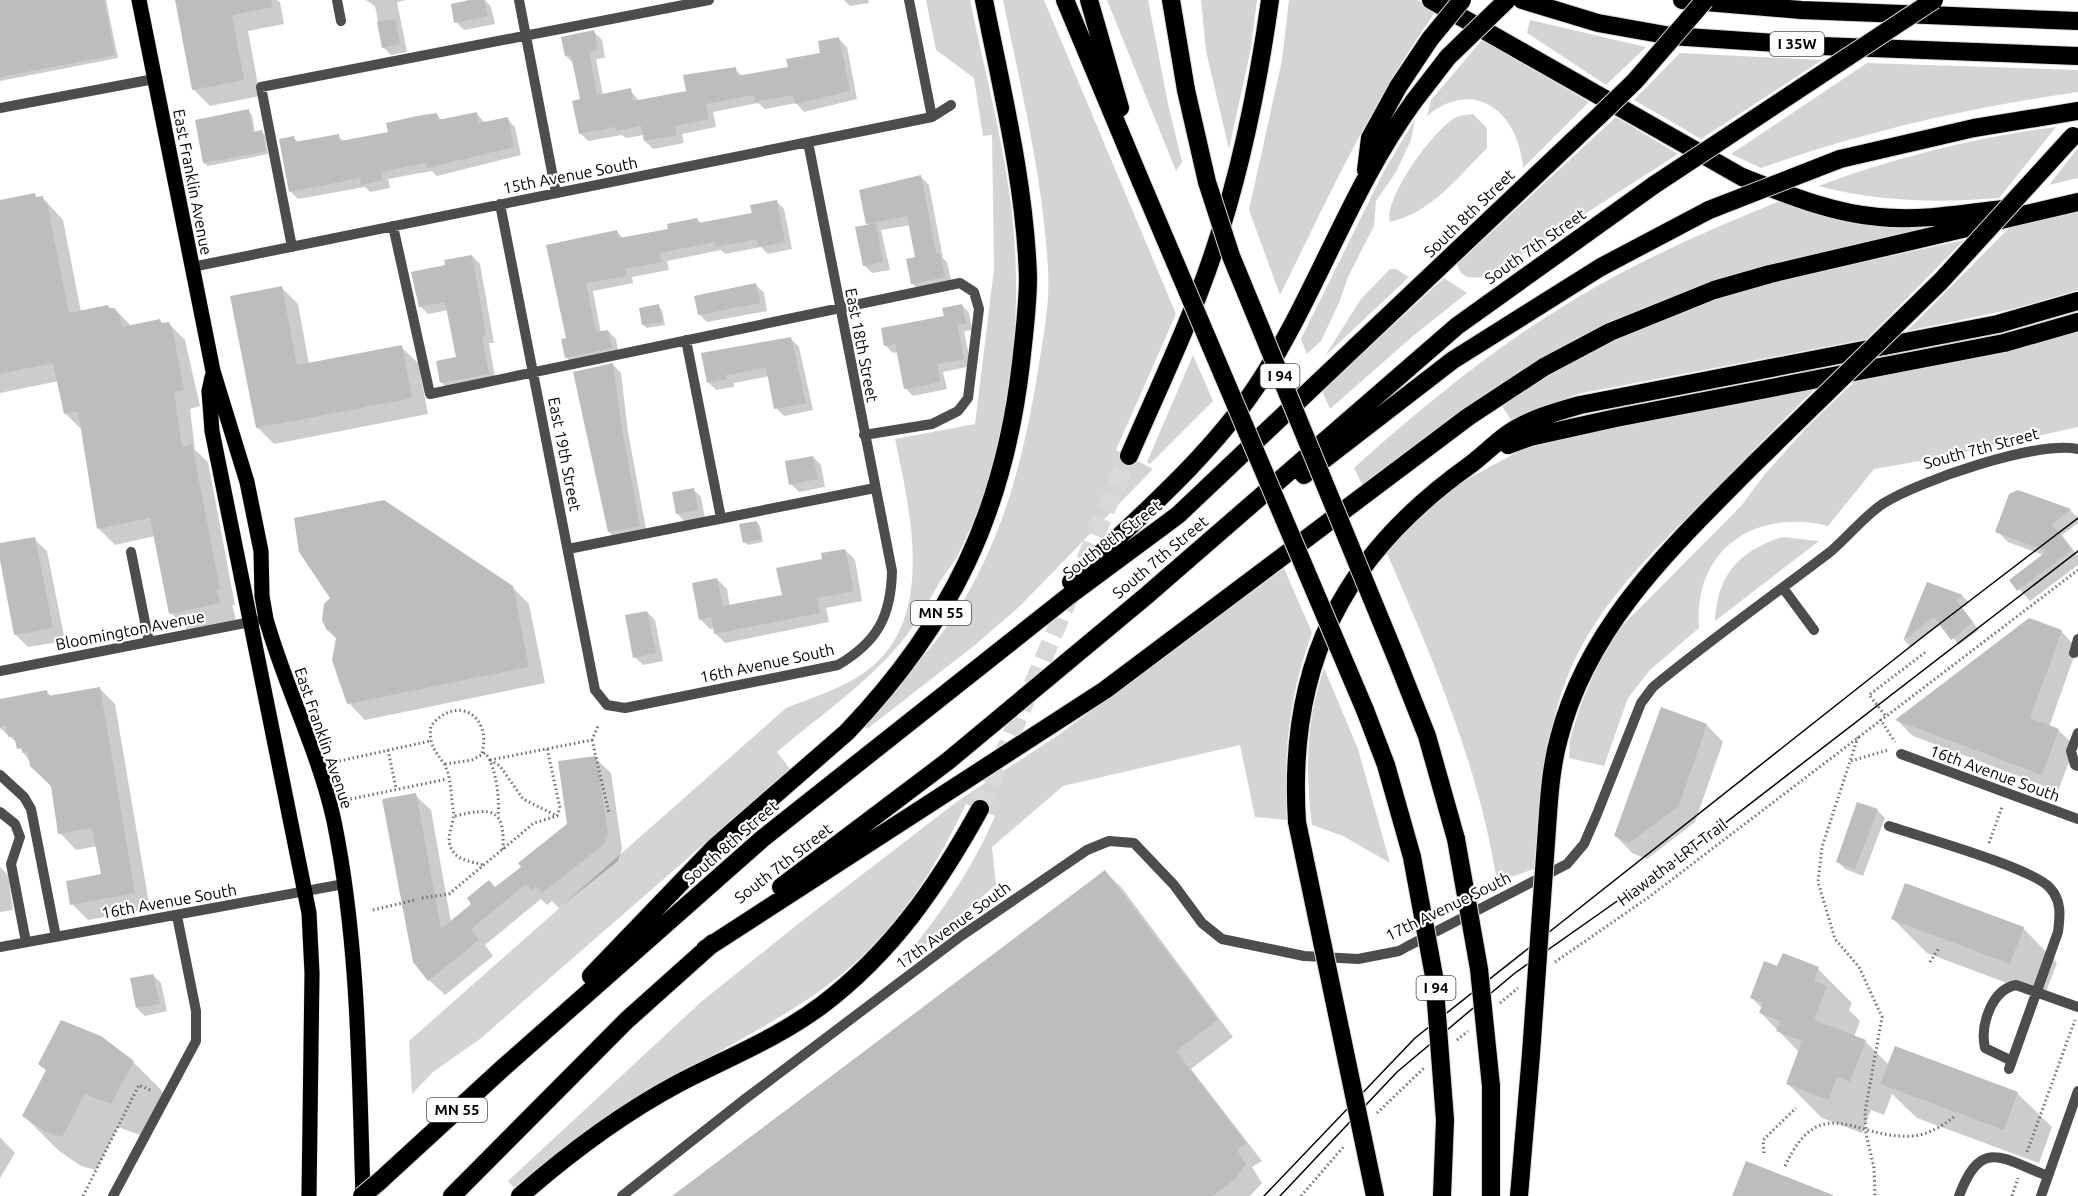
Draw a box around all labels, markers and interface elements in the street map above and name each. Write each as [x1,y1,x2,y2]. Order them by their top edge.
road number: I 35W [1770,32,1824,56]
street label: East Franklin Avenue [170,107,216,257]
street label: 15th Avenue South [501,153,639,197]
street label: South 8th Street [1420,165,1518,261]
street label: South 7th Street [1481,204,1589,287]
street label: East 18th Street [842,286,882,404]
road number: I 94 [1260,364,1300,388]
street label: East 19th Street [545,395,585,513]
street label: South 7th Street [1921,424,2041,472]
street label: South 8th Street [1059,496,1165,582]
street label: South 7th Street [1109,511,1212,602]
road number: MN 55 [911,601,971,625]
street label: Bloomington Avenue [54,607,206,653]
street label: 16th Avenue South [698,640,836,686]
street label: East Franklin Avenue [291,665,357,811]
street label: 16th Avenue South [1928,741,2062,805]
street label: South 8th Street [680,796,782,888]
street label: Hiawatha LRT Trail [1614,815,1730,909]
street label: South 7th Street [731,819,836,907]
street label: 17th Avenue South [1382,868,1514,944]
street label: 17th Avenue South [892,877,1014,973]
street label: 16th Avenue South [100,880,238,922]
road number: I 94 [1416,976,1456,1000]
road number: MN 55 [427,1098,487,1122]

